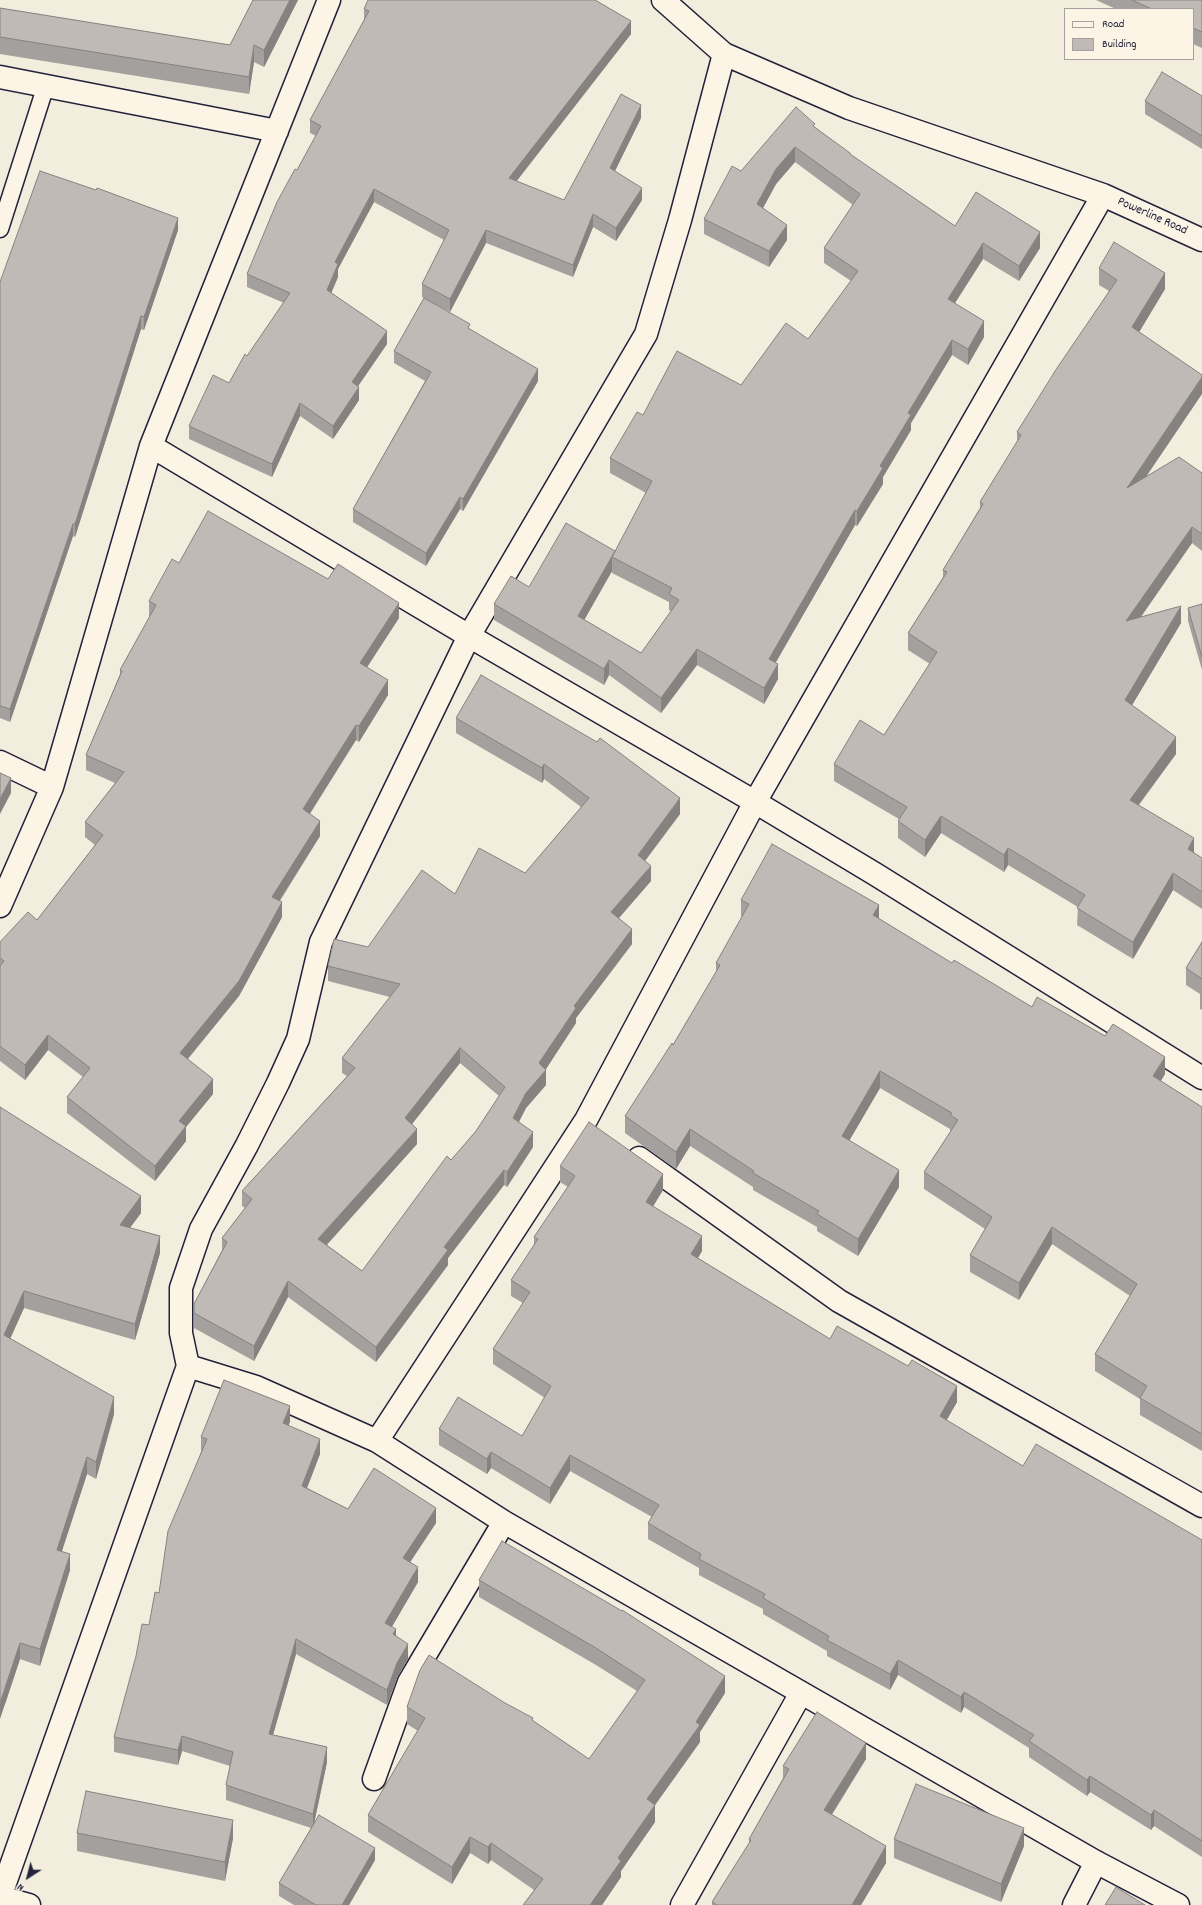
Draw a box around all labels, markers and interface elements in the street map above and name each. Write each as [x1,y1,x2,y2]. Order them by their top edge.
legend [1064,8,1194,60]
text: Road [1102,16,1124,33]
text: Building [1102,36,1137,53]
street label: Powerline Road [1115,195,1189,239]
north arrow [8,1857,48,1897]
text: N [14,1879,28,1895]

